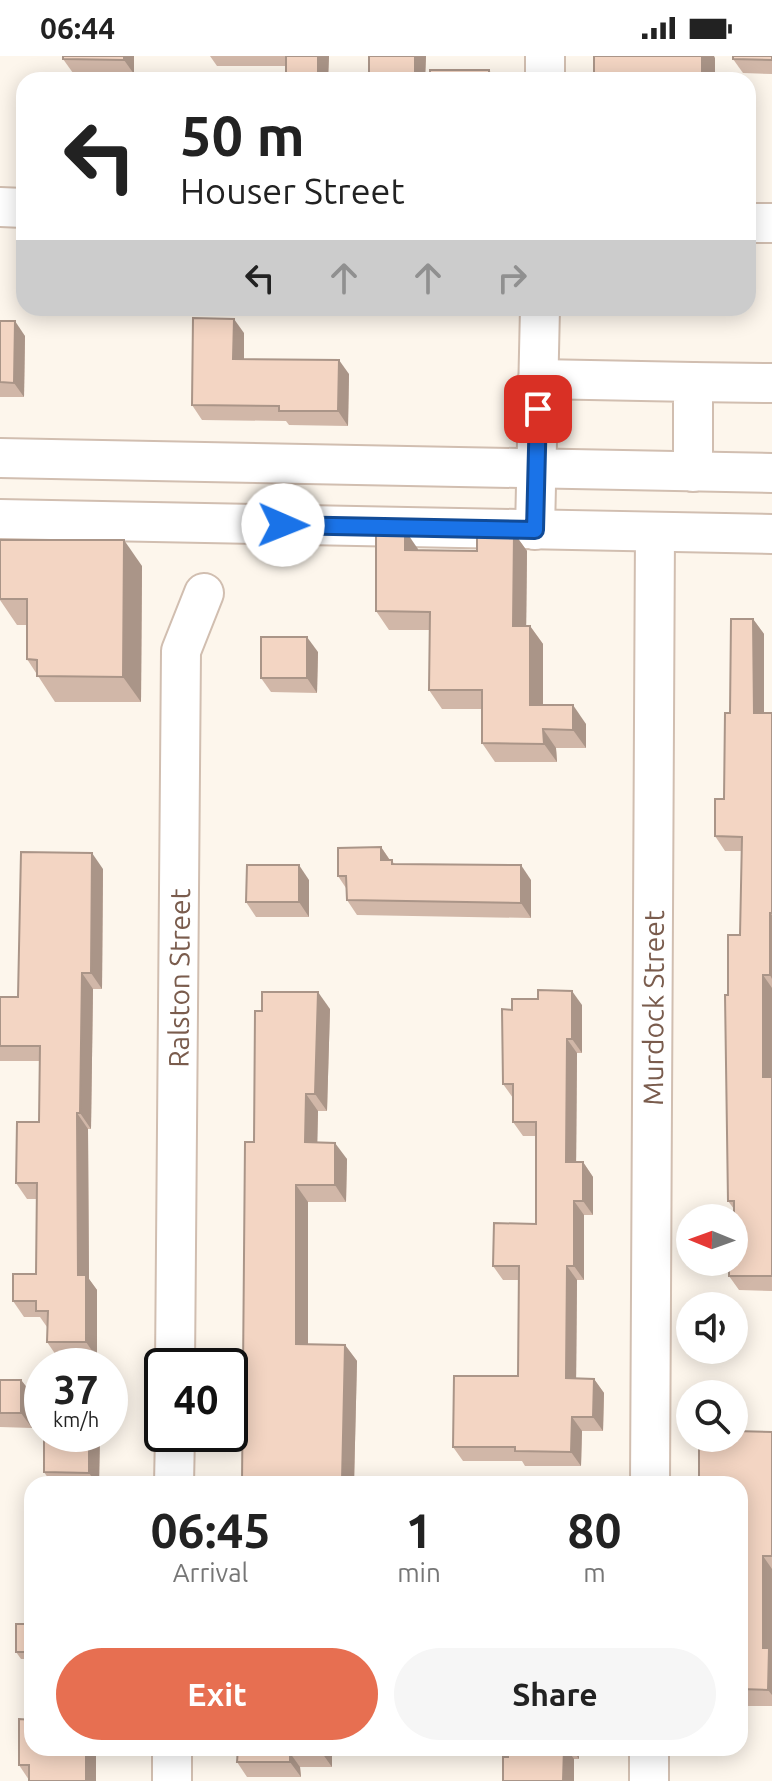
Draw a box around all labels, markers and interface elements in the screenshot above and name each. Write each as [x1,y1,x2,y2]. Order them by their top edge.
text: 06:44 [40,11,115,45]
icon: left [48,104,152,208]
text: 50 m [180,104,305,167]
text: Houser Street [180,170,405,211]
icon: left [238,256,282,300]
icon: ahead [322,256,366,300]
icon: ahead [406,256,450,300]
icon: right [490,256,534,300]
pin [504,375,572,443]
icon: arrive [516,387,560,431]
position arrow [241,483,325,567]
street label: Ralston Street [162,888,195,1068]
street label: Murdock Street [636,910,669,1106]
north arrow [676,1204,748,1276]
map controls [676,1204,748,1452]
button: sound [676,1292,748,1364]
speed limit sign: 40 [144,1348,248,1452]
text: 37 [53,1367,99,1412]
button: search [676,1380,748,1452]
text: km/h [53,1408,99,1431]
text: 06:45 [151,1503,271,1557]
text: 1 [405,1503,433,1557]
text: 80 [567,1503,621,1557]
text: Arrival [173,1558,248,1587]
text: min [397,1558,441,1587]
text: m [583,1558,606,1587]
button: Exit [56,1648,378,1740]
button: Share [394,1648,716,1740]

